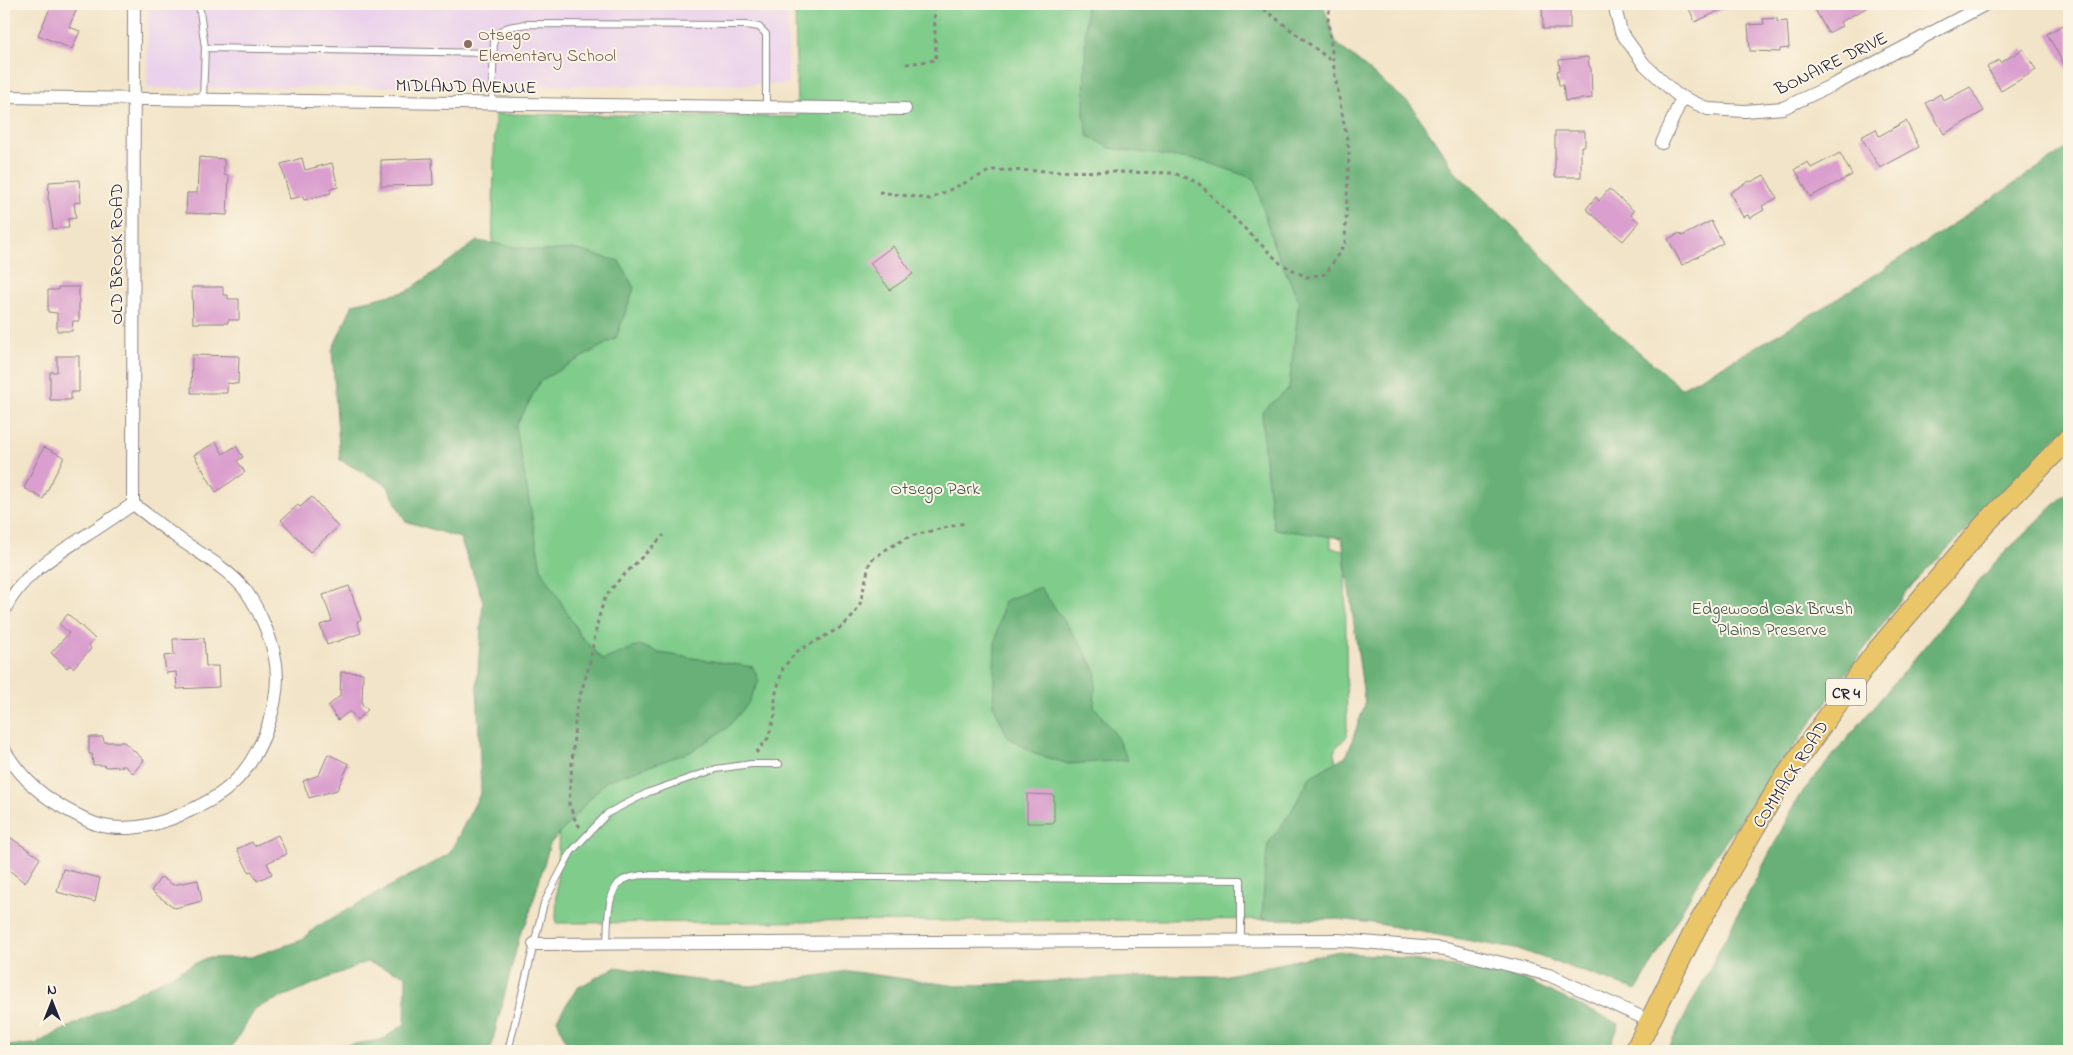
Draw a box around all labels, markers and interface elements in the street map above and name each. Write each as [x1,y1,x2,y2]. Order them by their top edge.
place label: Otsego Elementary School [478,23,616,70]
street label: BONAIRE DRIVE [1770,26,1893,104]
marker: Otsego Elementary School [462,38,474,50]
street label: MIDLAND AVENUE [395,74,537,102]
street label: OLD BROOK ROAD [105,183,131,325]
park label: Otsego Park [890,477,980,504]
park label: Edgewood Oak Brush Plains Preserve [1691,597,1853,644]
road number: CR 4 [1826,679,1866,706]
street label: COMMACK ROAD [1747,716,1836,834]
north arrow [28,978,78,1028]
text: N [47,980,57,1001]

